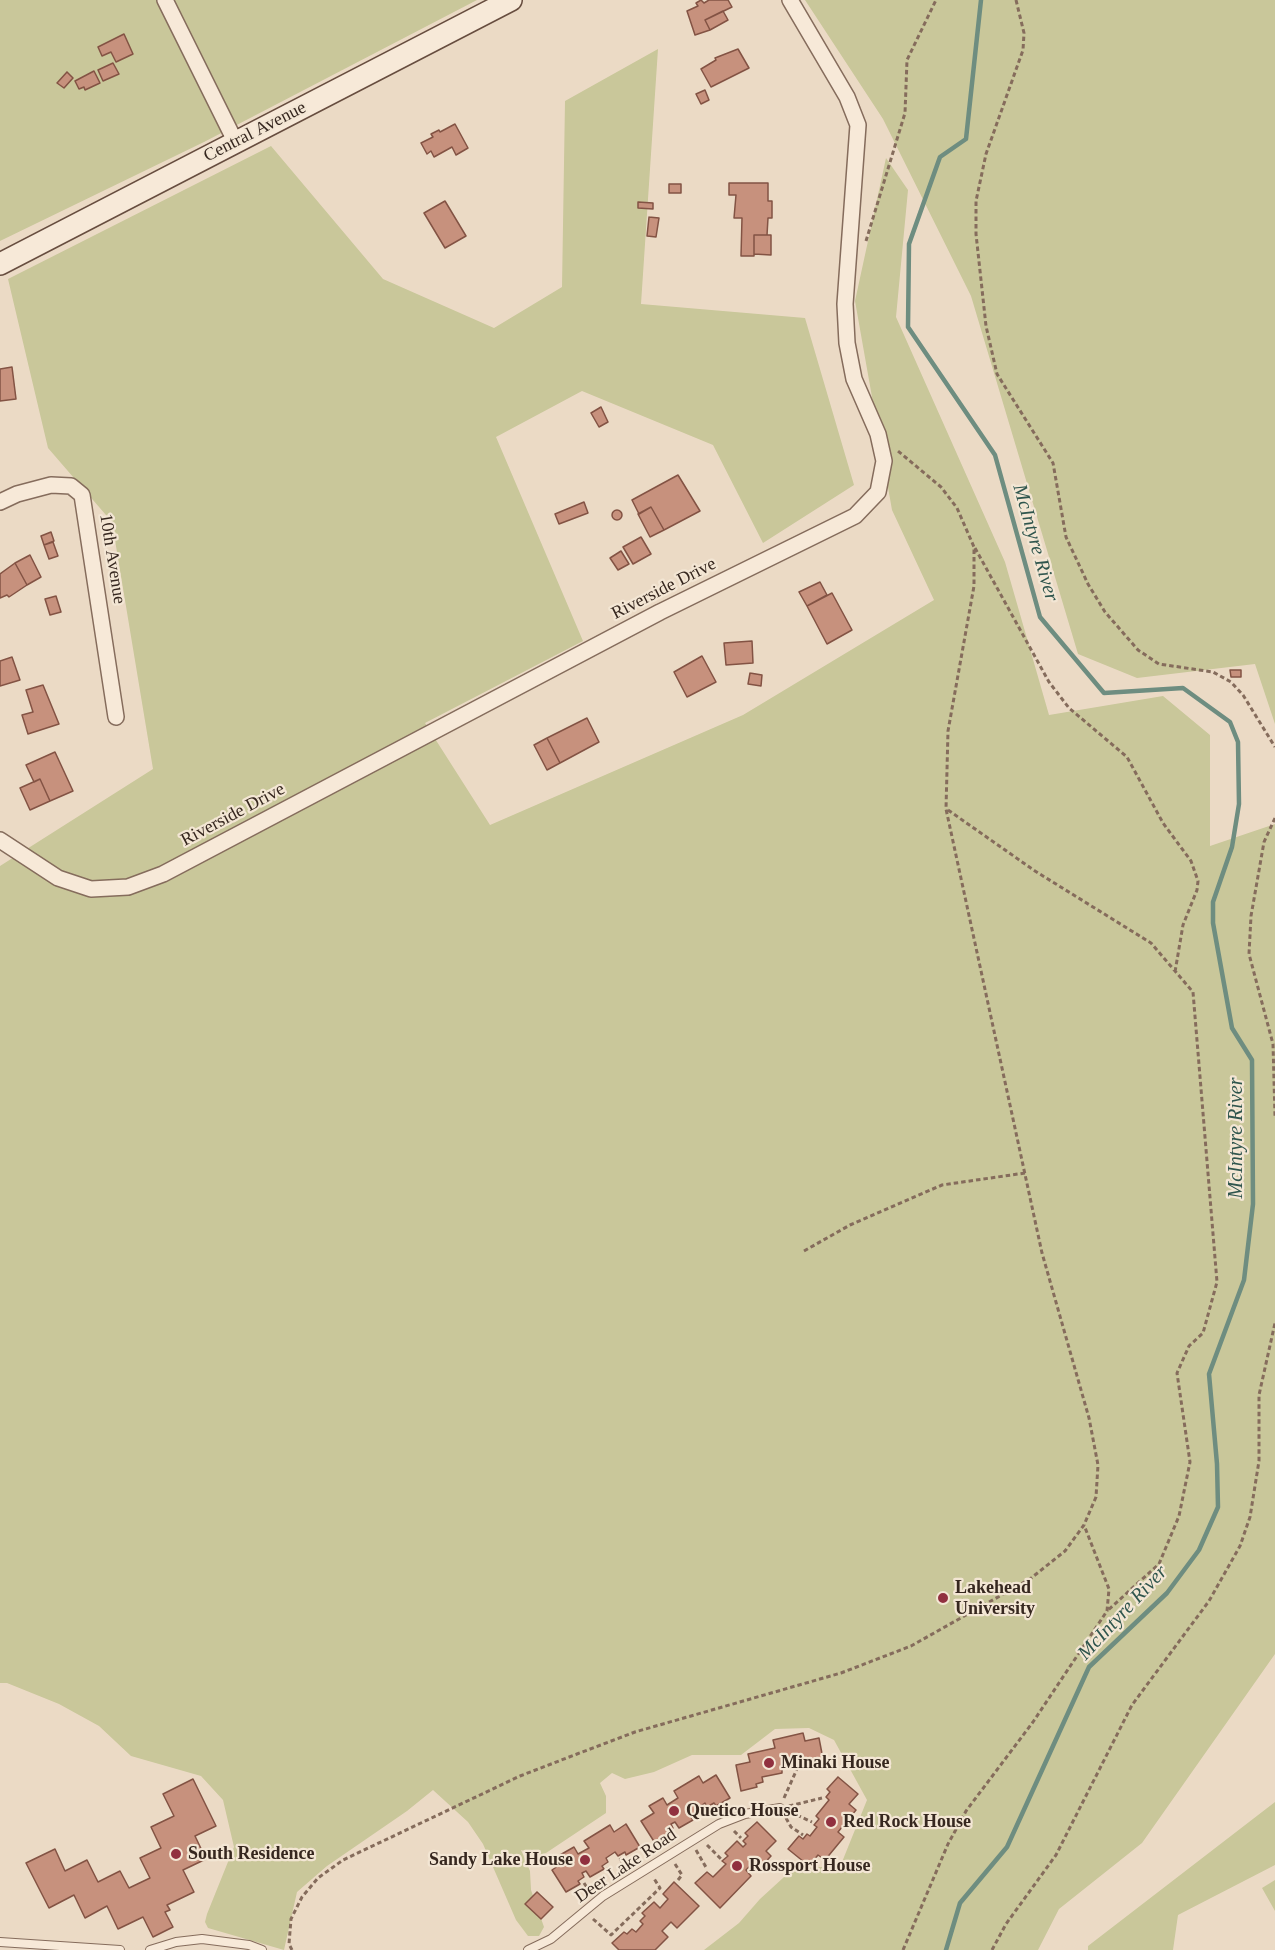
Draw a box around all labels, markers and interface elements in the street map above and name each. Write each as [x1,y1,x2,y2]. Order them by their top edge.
street label: Central Avenue [200,97,310,167]
water label: McIntyre River [1007,482,1063,604]
street label: 10th Avenue [94,512,130,606]
street label: Riverside Drive [608,553,720,625]
street label: Riverside Drive [177,779,289,851]
water label: McIntyre River [1225,1078,1249,1198]
water label: McIntyre River [1073,1561,1173,1665]
place label: Lakehead University [955,1577,1035,1620]
marker: Lakehead University [936,1591,950,1605]
place label: Minaki House [781,1752,890,1774]
marker: Minaki House [762,1756,776,1770]
place label: Quetico House [686,1800,798,1822]
marker: Quetico House [667,1804,681,1818]
place label: Red Rock House [843,1811,971,1833]
marker: Red Rock House [824,1815,838,1829]
street label: Deer Lake Road [571,1824,681,1908]
place label: South Residence [188,1843,315,1865]
marker: South Residence [169,1847,183,1861]
place label: Sandy Lake House [429,1849,573,1871]
marker: Sandy Lake House [578,1853,592,1867]
place label: Rossport House [749,1855,871,1877]
marker: Rossport House [730,1859,744,1873]

